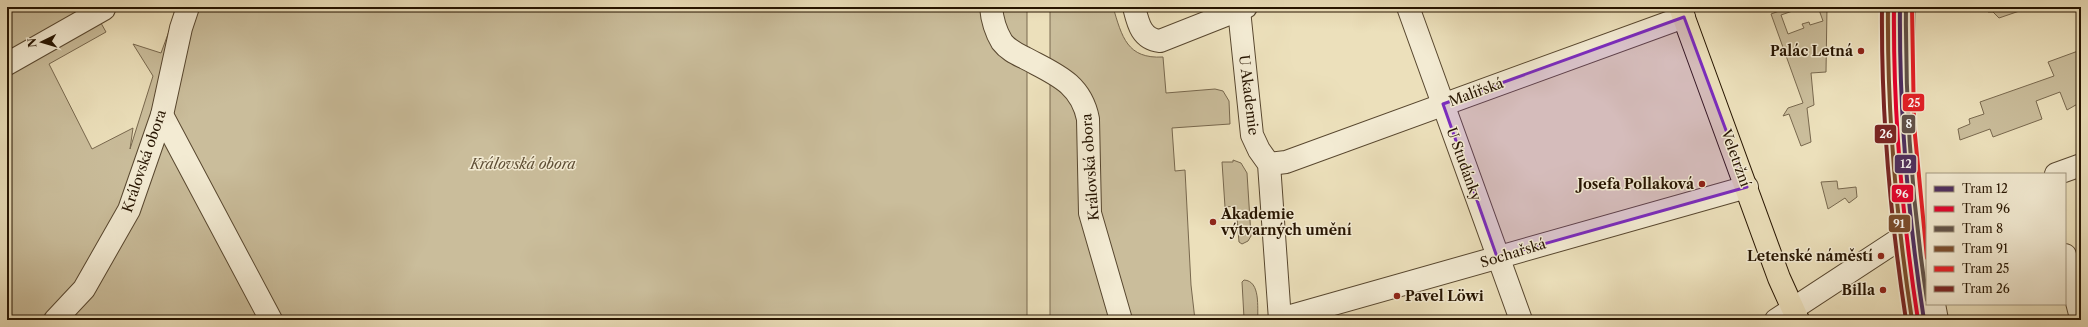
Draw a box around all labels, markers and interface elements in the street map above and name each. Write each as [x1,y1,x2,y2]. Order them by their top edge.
north arrow [22,22,62,62]
text: N [25,37,39,48]
place label: Palác Letná [1770,42,1854,60]
marker: Palác Letná [1856,46,1866,56]
street label: U Akademie [1235,54,1263,136]
street label: Malířská [1446,74,1506,110]
line badge: 25 [1902,93,1925,112]
text: 25 [1908,96,1920,110]
street label: Královská obora [118,107,170,215]
street label: Královská obora [1077,112,1103,221]
line badge: 8 [1901,114,1916,134]
text: 8 [1906,117,1913,131]
line badge: 26 [1874,124,1897,144]
street label: U Studánky [1442,125,1486,203]
street label: Veletržní [1717,126,1755,189]
text: 26 [1879,127,1893,141]
line badge: 12 [1894,154,1917,174]
park label: Královská obora [469,155,576,173]
text: 12 [1900,157,1912,171]
legend [1926,173,2066,305]
place label: Josefa Pollaková [1575,175,1695,193]
marker: Josefa Pollaková [1697,179,1707,189]
text: Tram 12 [1962,181,2008,196]
line badge: 96 [1891,184,1914,203]
text: 96 [1895,187,1909,201]
text: Tram 96 [1962,201,2010,216]
place label: Akademie výtvarných umění [1220,205,1352,239]
line badge: 91 [1888,214,1911,233]
marker: Akademie výtvarných umění [1208,217,1218,227]
text: 91 [1893,217,1905,231]
text: Tram 8 [1962,221,2003,236]
street label: Sochařská [1478,234,1549,271]
text: Tram 91 [1962,241,2008,256]
place label: Letenské náměstí [1747,247,1873,265]
marker: Letenské náměstí [1876,251,1886,261]
text: Tram 25 [1962,261,2009,276]
place label: Billa [1842,281,1876,299]
text: Tram 26 [1962,281,2010,296]
marker: Billa [1878,285,1888,295]
place label: Pavel Löwi [1405,287,1484,305]
marker: Pavel Löwi [1392,291,1402,301]

